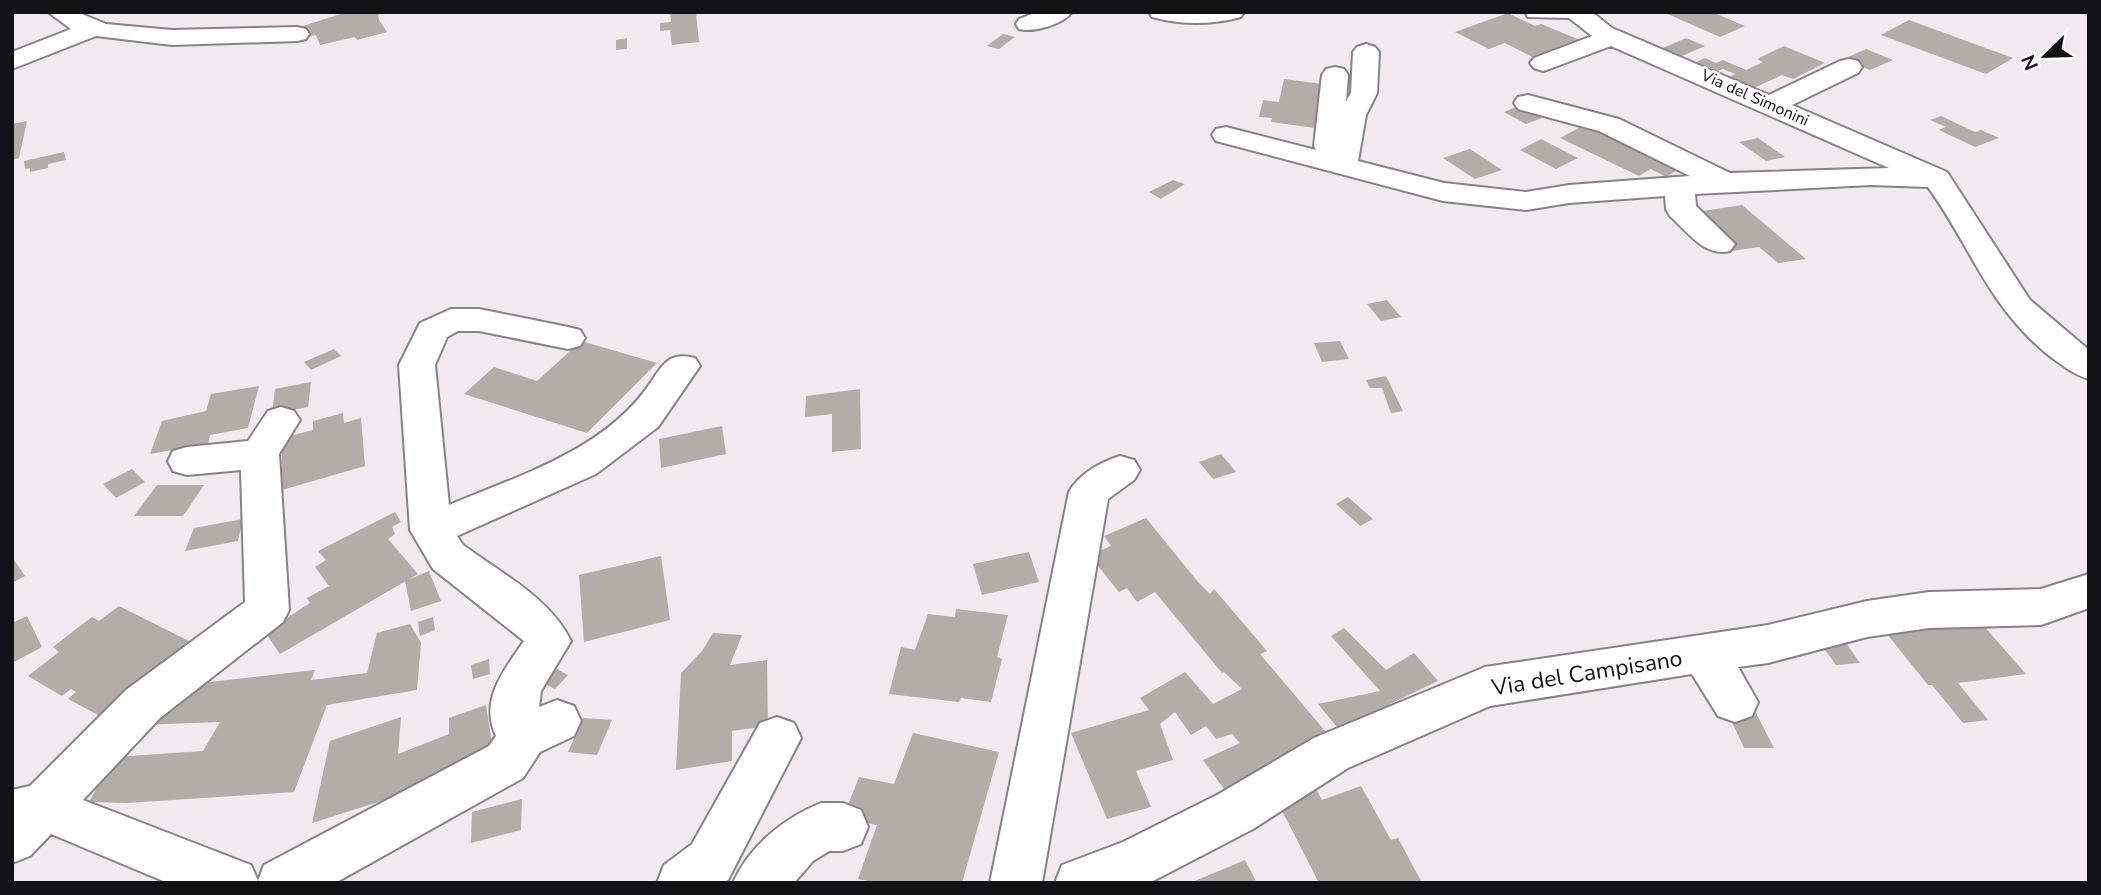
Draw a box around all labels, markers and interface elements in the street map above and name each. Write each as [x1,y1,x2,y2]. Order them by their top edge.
north arrow [2010,21,2080,91]
text: N [2016,51,2045,74]
street label: Via del Simonini [1697,64,1812,132]
street label: Via del Campisano [1489,643,1684,704]

